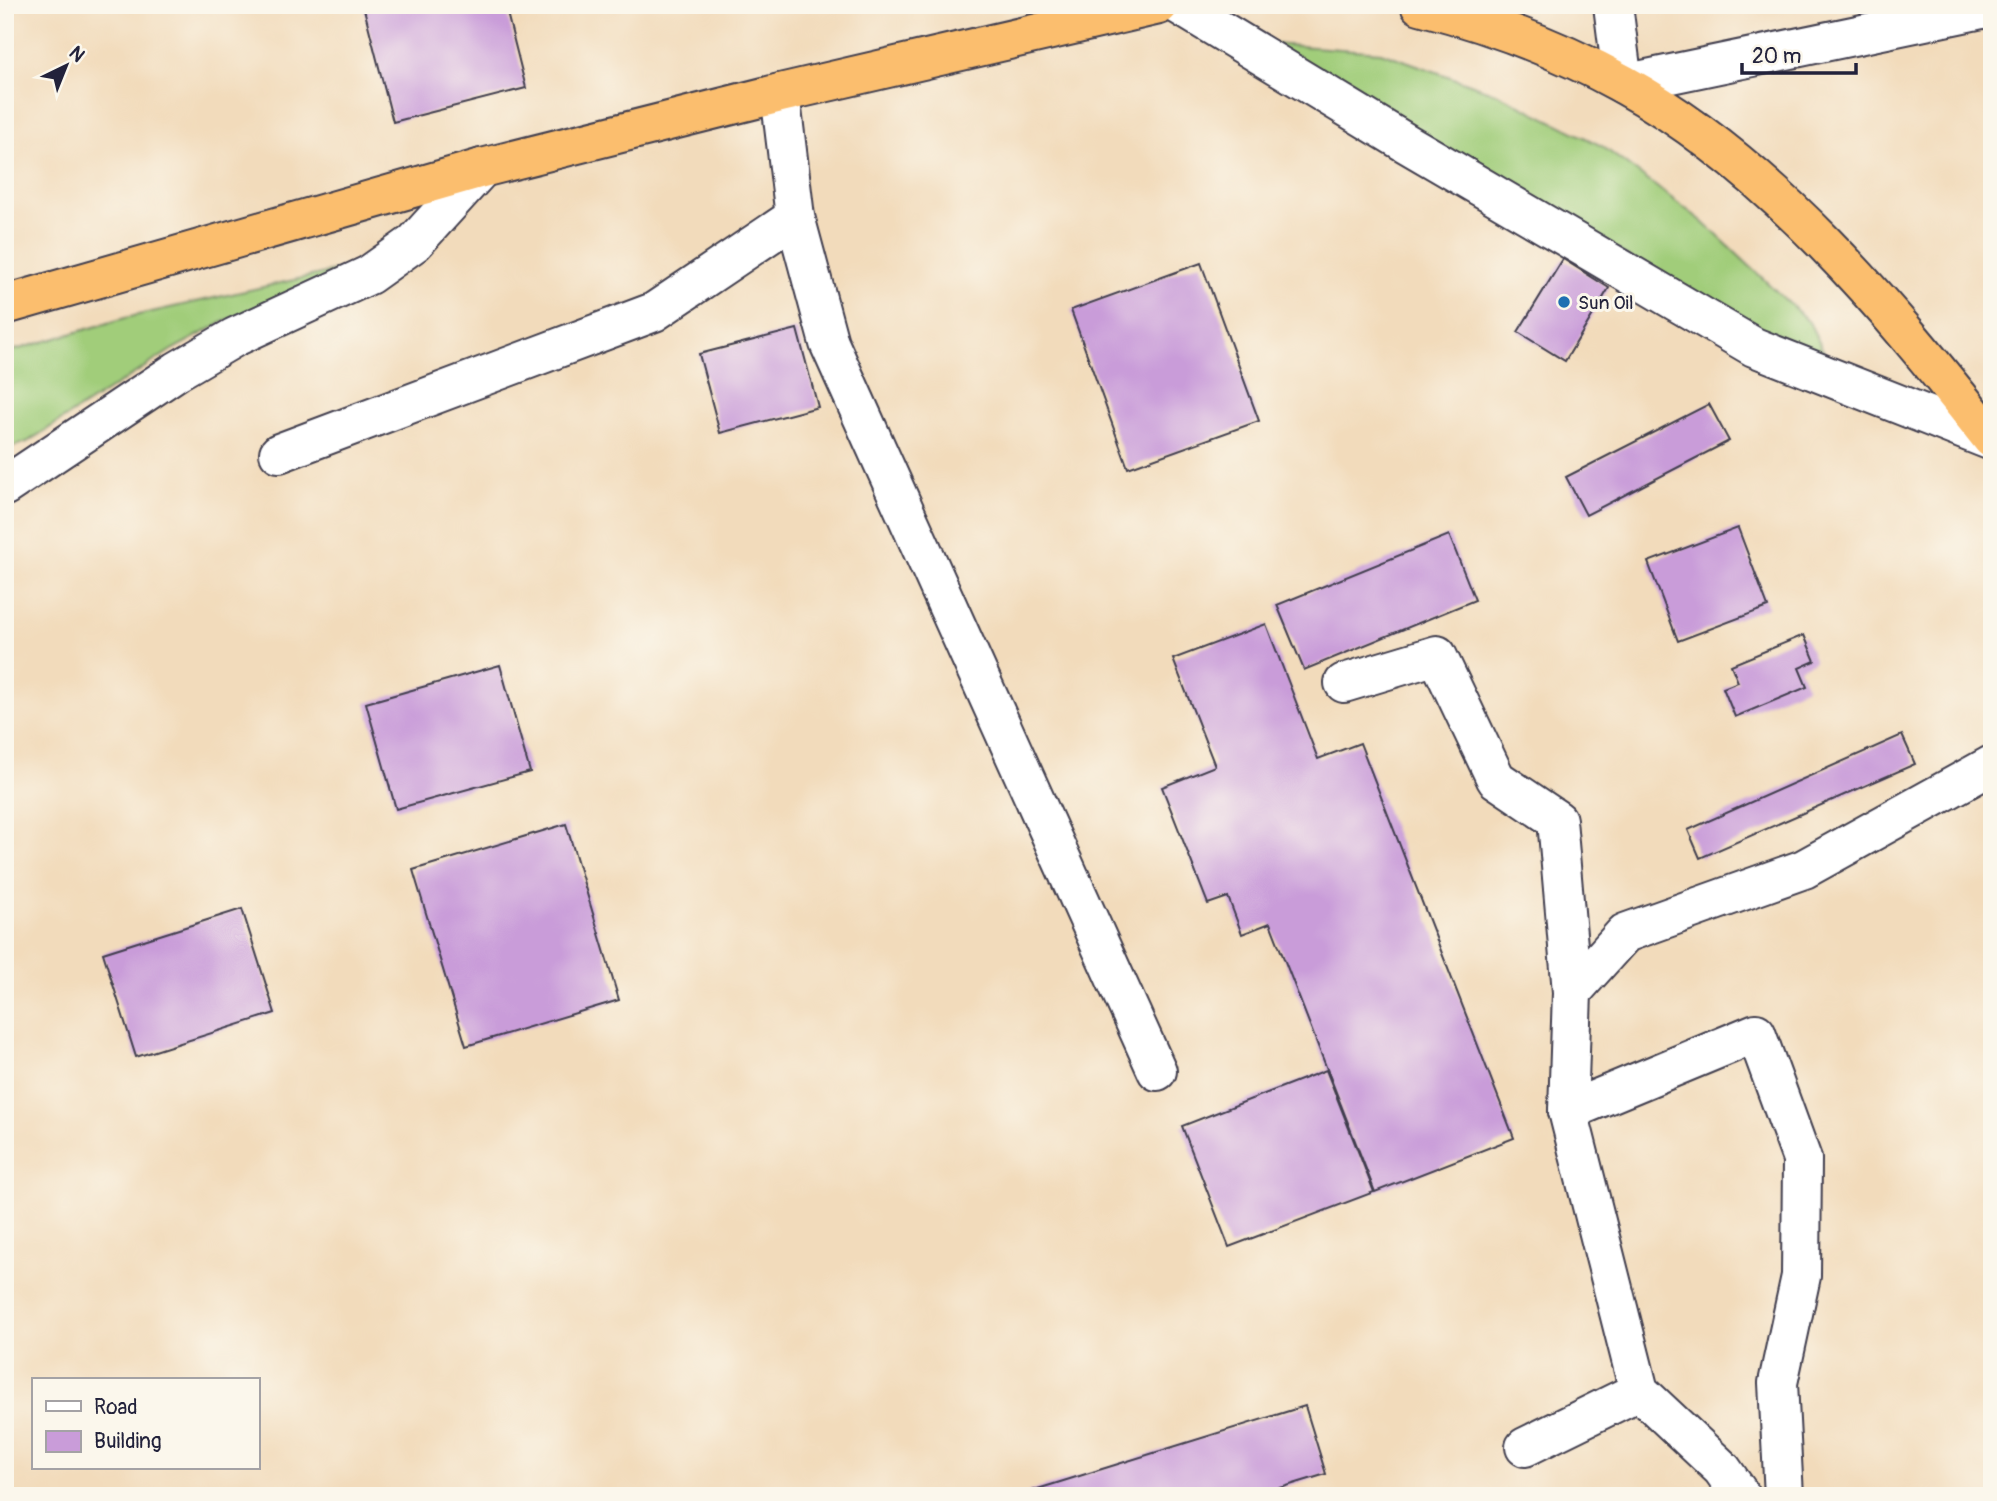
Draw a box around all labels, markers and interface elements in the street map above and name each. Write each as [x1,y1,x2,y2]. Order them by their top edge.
north arrow [32,32,102,102]
scale bar [1742,32,1855,76]
text: N [64,41,90,68]
text: 20 m [1752,43,1801,70]
place label: Sun Oil [1578,291,1633,315]
marker: Sun Oil [1556,294,1572,310]
legend [32,1378,259,1470]
text: Road [94,1394,138,1421]
text: Building [94,1428,161,1455]

